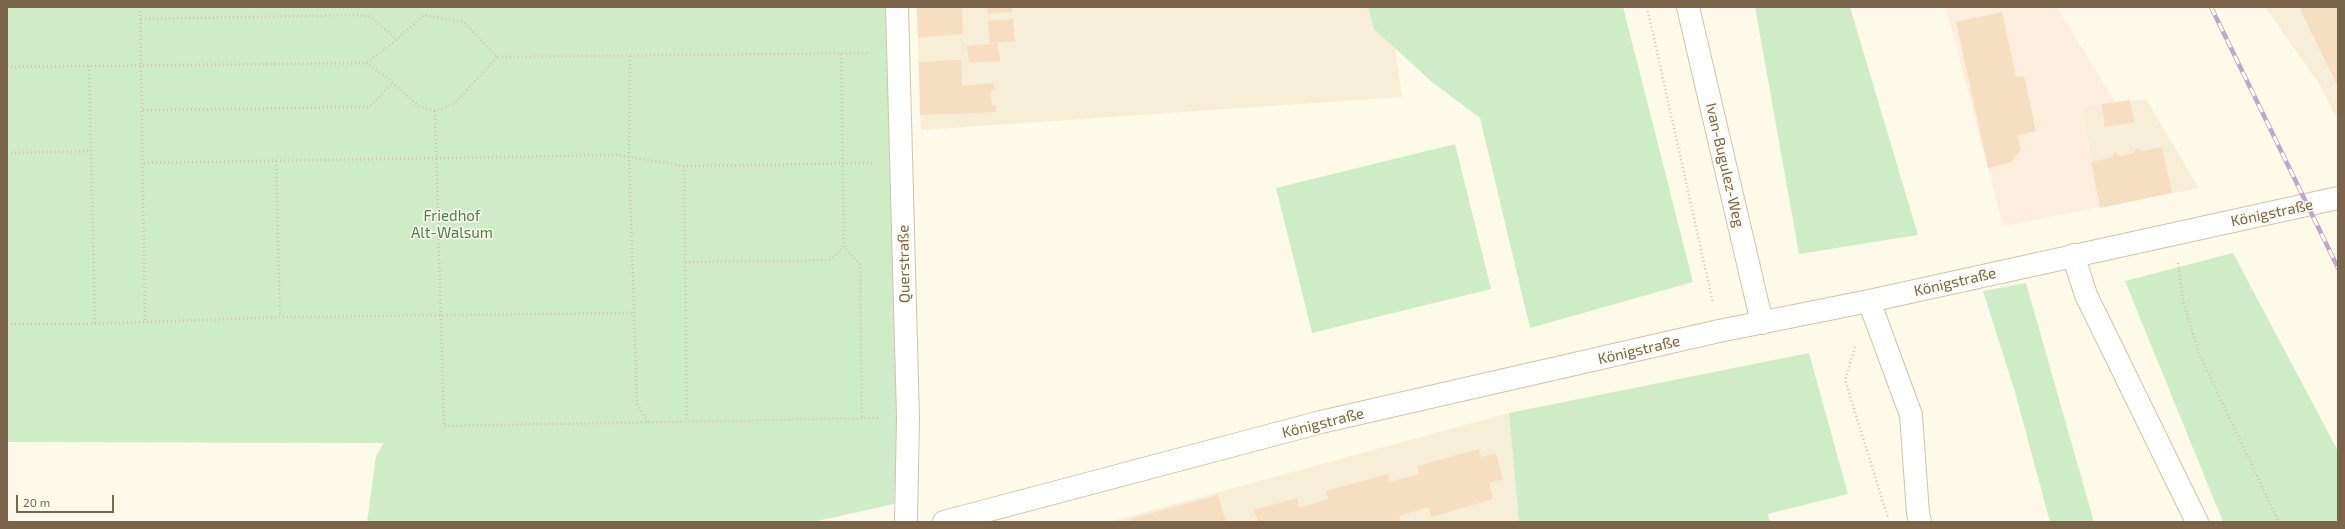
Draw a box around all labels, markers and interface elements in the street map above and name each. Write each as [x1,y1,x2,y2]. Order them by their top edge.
street label: Ivan-Bugulez-Weg [1702,101,1748,229]
street label: Königstraße [2229,195,2315,231]
park label: Friedhof Alt-Walsum [411,207,493,242]
street label: Querstraße [894,225,914,303]
street label: Königstraße [1912,264,1998,300]
street label: Königstraße [1596,332,1682,368]
street label: Königstraße [1280,404,1366,442]
scale bar [18,487,116,513]
text: 20 m [23,495,50,509]

